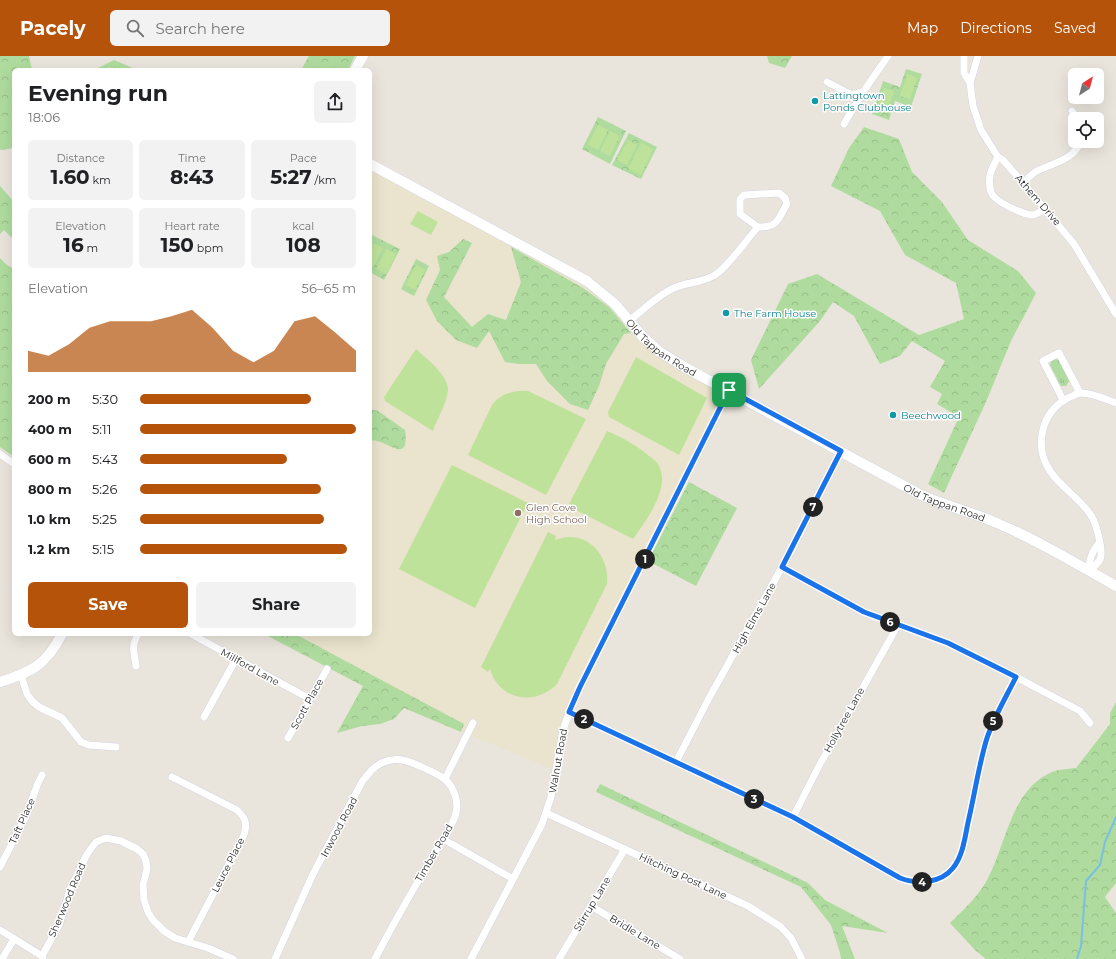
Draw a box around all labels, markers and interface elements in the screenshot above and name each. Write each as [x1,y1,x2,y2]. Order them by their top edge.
search box [110,10,390,46]
text: Pacely [20,17,86,40]
icon: search [124,17,146,39]
text: Search here [156,19,245,38]
text: Map [907,19,938,37]
text: Directions [960,19,1032,37]
text: Saved [1054,19,1096,37]
north arrow [1068,68,1104,104]
map controls [1068,68,1104,148]
text: Evening run [28,80,168,107]
button: share [314,81,356,123]
place label: Lattingtown Ponds Clubhouse [823,89,911,114]
marker: Lattingtown Ponds Clubhouse [810,96,820,106]
text: 18:06 [28,109,60,125]
button: locate [1068,112,1104,148]
text: Distance [57,151,105,165]
text: Time [178,151,206,165]
text: Pace [290,151,317,165]
text: 1.60 [51,165,90,189]
text: 8:43 [170,165,214,189]
text: 5:27 [270,165,312,189]
street label: Athem Drive [1012,172,1064,228]
text: km [90,173,111,187]
text: /km [312,173,336,187]
text: Elevation [55,219,106,233]
text: Heart rate [164,219,220,233]
text: kcal [292,219,314,233]
text: 16 [63,233,84,257]
text: 150 [161,233,194,257]
text: 108 [286,233,321,257]
text: m [84,241,98,255]
text: bpm [194,241,223,255]
text: Elevation [28,280,88,296]
text: 56–65 m [302,280,356,296]
place label: The Farm House [734,307,816,320]
marker: The Farm House [721,308,731,318]
street label: Old Tappan Road [624,316,699,379]
pin [712,373,746,407]
icon: arrive [718,379,740,401]
text: 200 m [28,391,71,407]
text: 5:30 [92,391,118,407]
place label: Beechwood [901,409,961,422]
marker: Beechwood [888,410,898,420]
text: 400 m [28,421,72,437]
text: 5:11 [92,421,112,437]
text: 600 m [28,451,71,467]
text: 5:43 [92,451,118,467]
street label: Old Tappan Road [901,480,987,524]
text: 800 m [28,481,72,497]
text: 5:26 [92,481,117,497]
pin: 7 [803,497,823,517]
text: 7 [810,500,816,514]
place label: Glen Cove High School [526,501,587,526]
marker: Glen Cove High School [513,508,523,518]
text: 1.0 km [28,511,71,527]
text: 5:25 [92,511,117,527]
text: 1.2 km [28,541,70,557]
text: 5:15 [92,541,114,557]
pin: 1 [635,549,655,569]
text: 1 [643,552,647,566]
street label: High Elms Lane [729,580,779,656]
button: Save [28,582,188,628]
button: Share [196,582,356,628]
pin: 6 [880,612,900,632]
text: 6 [886,615,894,629]
street label: Millford Lane [218,646,282,688]
street label: Scott Place [288,676,326,732]
street label: Hollytree Lane [821,685,867,755]
pin: 2 [574,709,594,729]
pin: 5 [983,711,1003,731]
text: 2 [581,712,587,726]
text: 5 [990,714,996,728]
street label: Walnut Road [546,728,570,794]
pin: 3 [744,789,764,809]
text: 3 [751,792,757,806]
street label: Inwood Road [318,795,360,859]
street label: Taft Place [6,796,38,846]
street label: Timber Road [412,822,456,884]
street label: Leuce Place [209,835,247,895]
street label: Hitching Post Lane [637,850,729,902]
street label: Sherwood Road [45,861,89,939]
pin: 4 [912,872,932,892]
street label: Stirrup Lane [571,874,613,934]
text: 4 [918,875,926,889]
street label: Bridle Lane [607,912,663,952]

